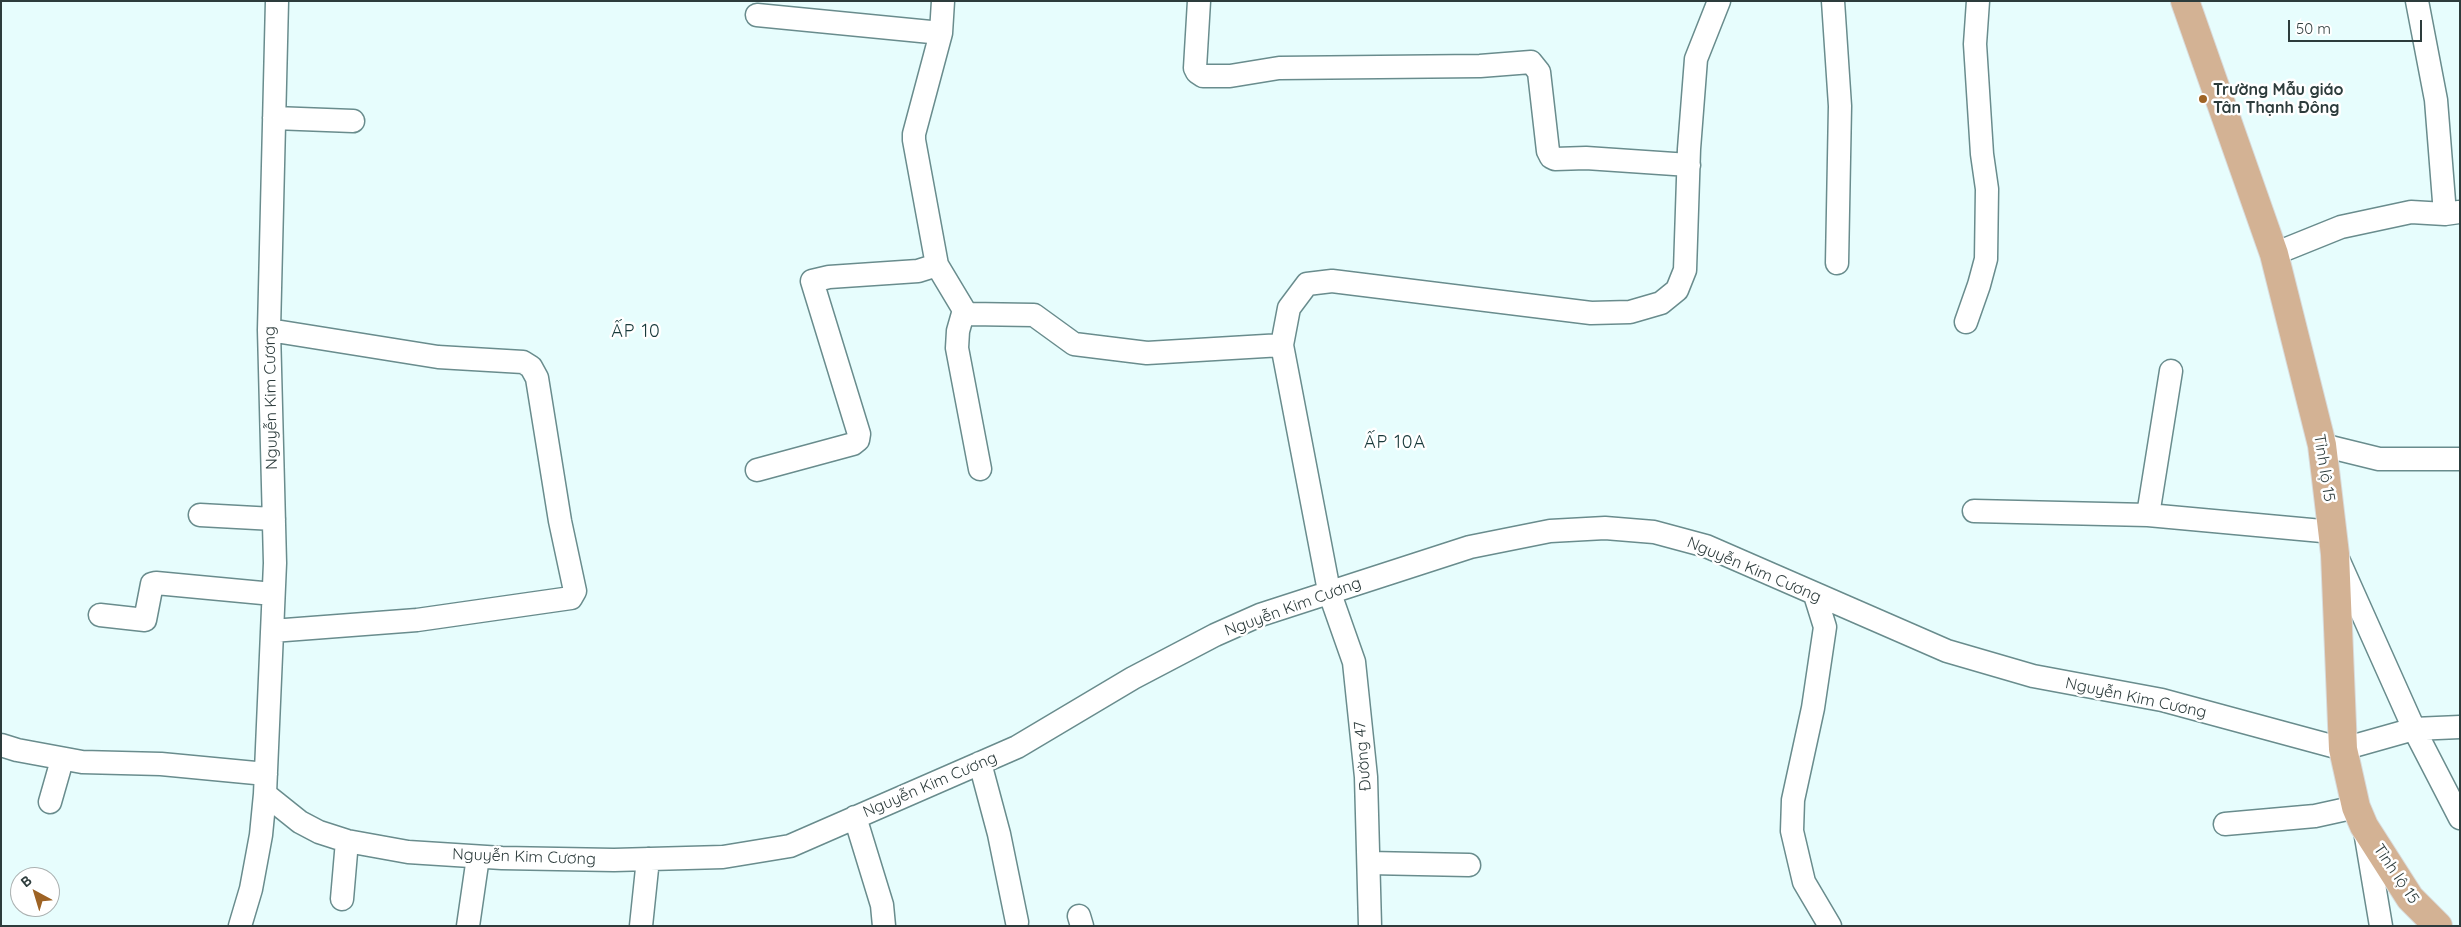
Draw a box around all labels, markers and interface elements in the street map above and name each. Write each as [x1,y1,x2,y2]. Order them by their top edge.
scale bar [2291,10,2425,42]
text: 50 m [2296,19,2331,38]
place label: Trường Mẫu giáo Tân Thạnh Đông [2213,80,2343,118]
marker: Trường Mẫu giáo Tân Thạnh Đông [2197,93,2209,105]
district label: ẤP 10 [611,321,661,343]
street label: Nguyễn Kim Cương [260,326,282,470]
district label: ẤP 10A [1363,432,1427,454]
street label: Tỉnh lộ 15 [2309,433,2339,503]
street label: Nguyễn Kim Cương [1684,533,1824,607]
street label: Nguyễn Kim Cương [1222,573,1364,641]
street label: Nguyễn Kim Cương [2064,674,2208,722]
street label: Đường 47 [1350,720,1376,792]
street label: Nguyễn Kim Cương [860,748,1000,822]
street label: Tỉnh lộ 15 [2369,840,2423,908]
street label: Nguyễn Kim Cương [452,845,596,869]
north arrow [10,867,60,917]
text: B [17,871,35,891]

